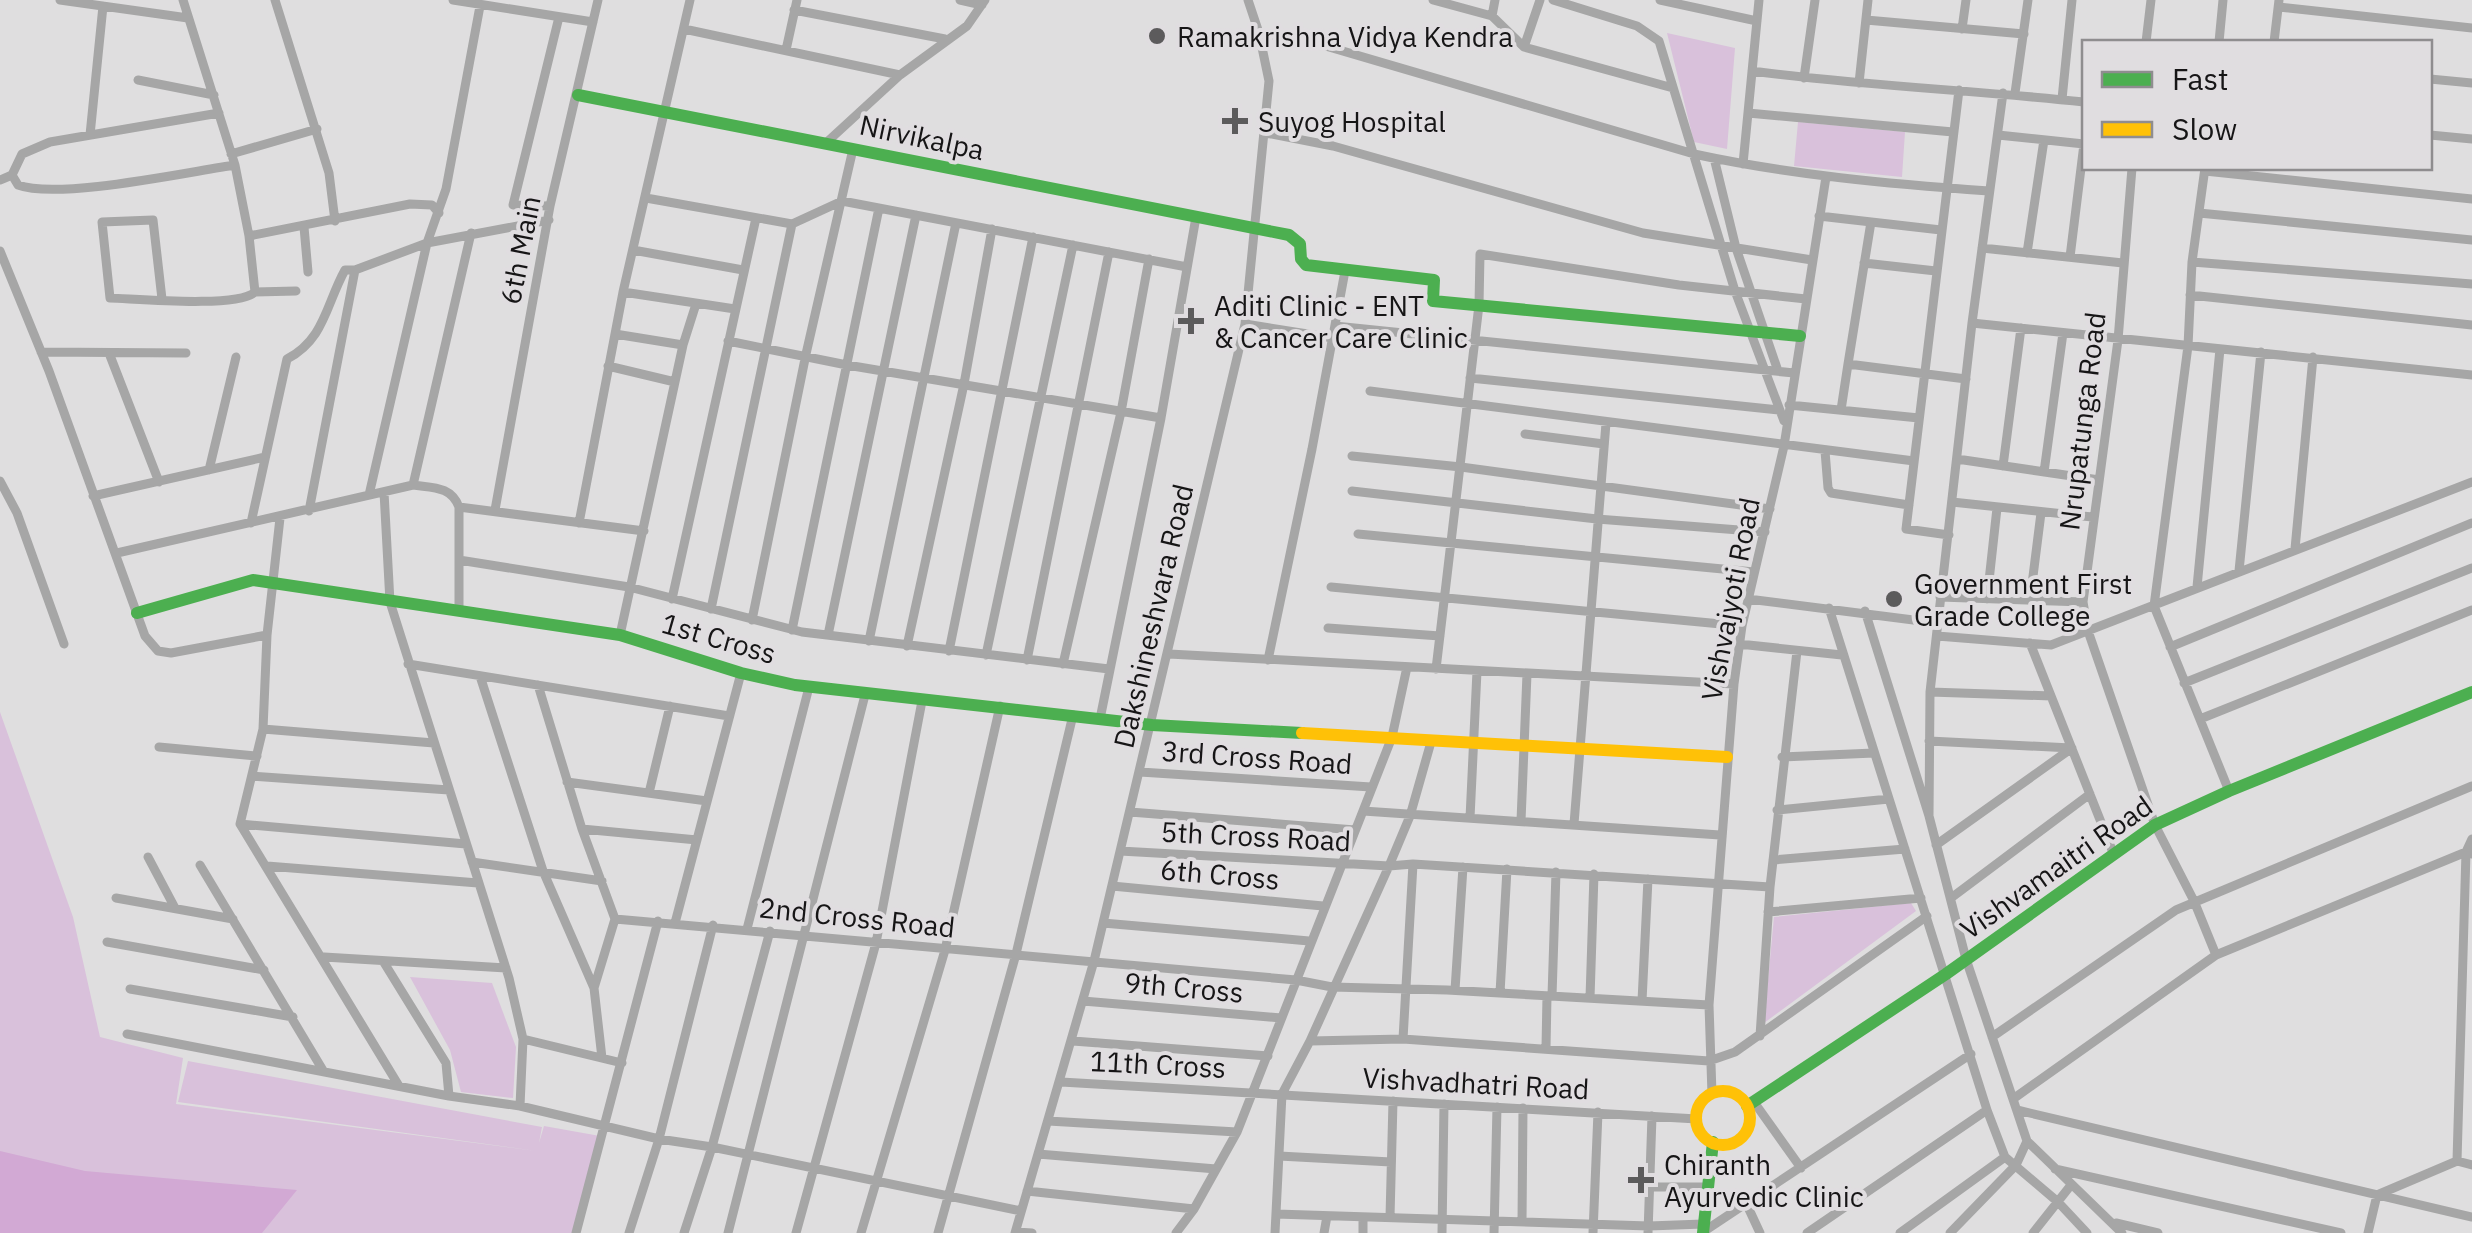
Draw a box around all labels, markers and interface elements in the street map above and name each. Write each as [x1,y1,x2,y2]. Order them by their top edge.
place label: Ramakrishna Vidya Kendra [1177,18,1513,55]
marker: Ramakrishna Vidya Kendra [1146,25,1168,47]
legend [2082,40,2432,170]
text: Fast [2172,59,2229,98]
place label: Suyog Hospital [1258,103,1446,140]
street label: Nirvikalpa [856,106,988,168]
marker: Suyog Hospital [1222,108,1248,134]
text: Slow [2172,109,2237,148]
street label: 6th Main [491,193,549,307]
place label: Aditi Clinic - ENT & Cancer Care Clinic [1214,287,1468,356]
marker: Aditi Clinic - ENT & Cancer Care Clinic [1178,308,1204,334]
street label: Nrupatunga Road [2050,310,2114,532]
street label: Dakshineshvara Road [1105,480,1201,752]
street label: Vishvajyoti Road [1692,494,1768,704]
place label: Government First Grade College [1914,565,2132,634]
marker: Government First Grade College [1883,588,1905,610]
street label: 1st Cross [658,604,780,672]
street label: 3rd Cross Road [1160,732,1354,782]
street label: Vishvamaitri Road [1953,787,2159,947]
street label: 5th Cross Road [1160,813,1352,859]
street label: 6th Cross [1159,850,1281,898]
street label: 2nd Cross Road [757,888,957,946]
street label: 9th Cross [1123,963,1245,1011]
street label: 11th Cross [1089,1042,1227,1086]
street label: Vishvadhatri Road [1362,1059,1590,1107]
place label: Chiranth Ayurvedic Clinic [1664,1146,1864,1215]
marker: Chiranth Ayurvedic Clinic [1628,1167,1654,1193]

